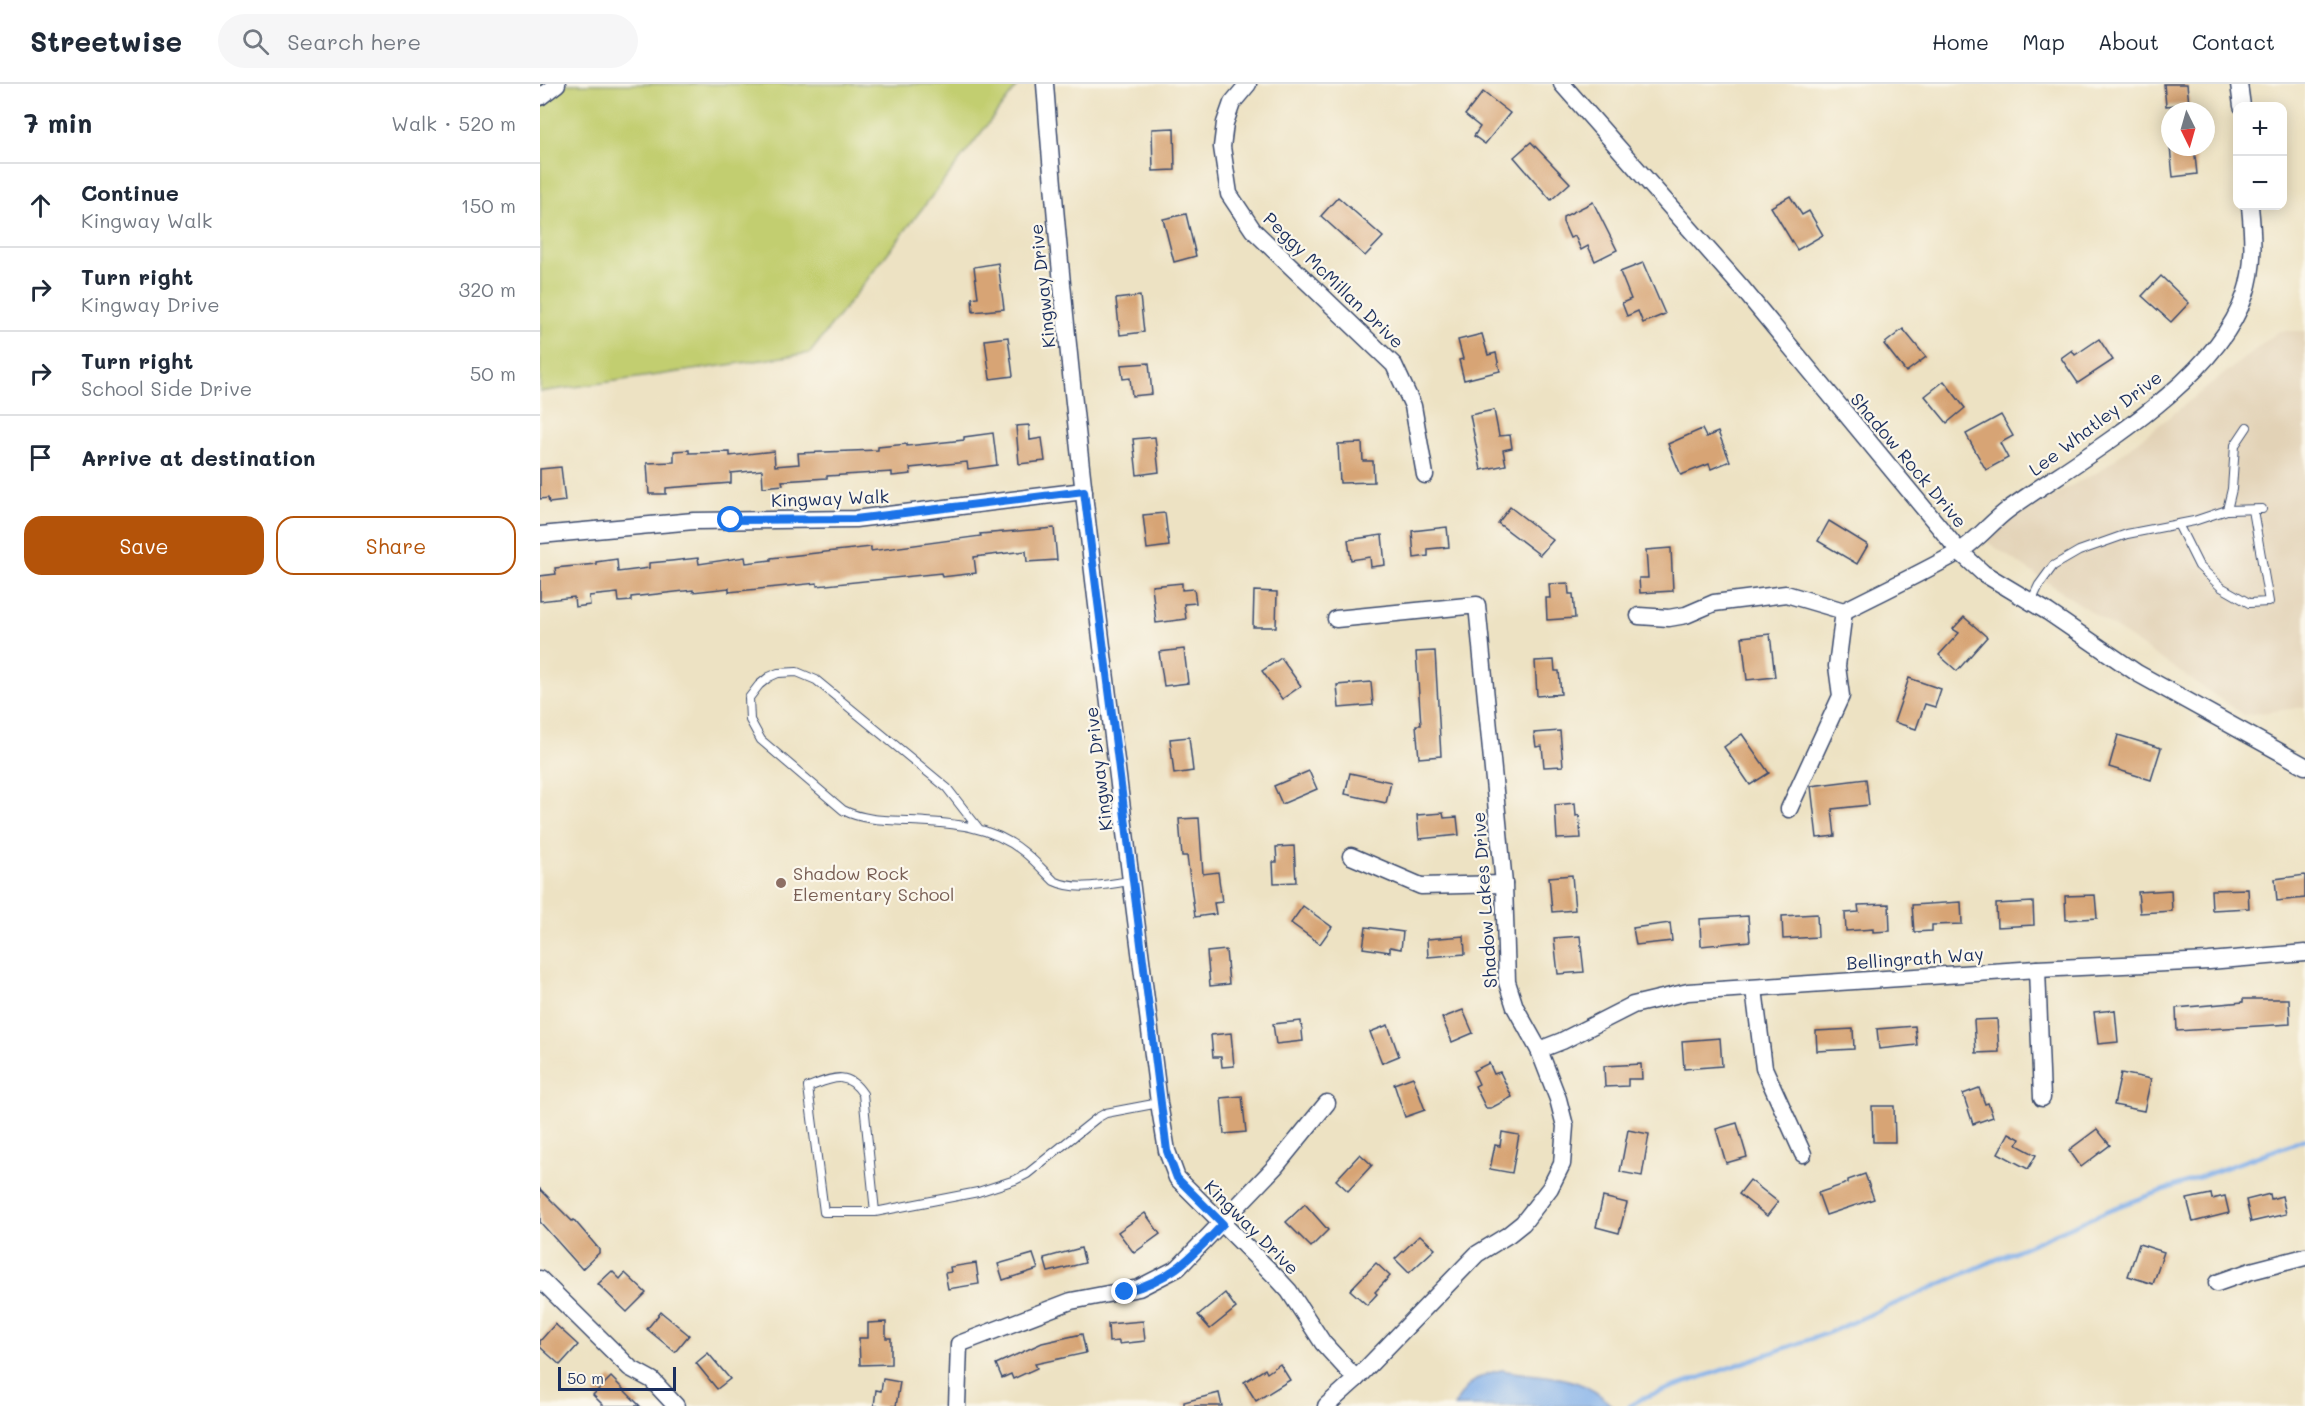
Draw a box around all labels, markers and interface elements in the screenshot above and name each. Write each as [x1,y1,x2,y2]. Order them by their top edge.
search box [218,14,638,68]
text: Streetwise [30,23,182,59]
icon: search [239,25,272,58]
text: Search here [287,27,421,56]
text: Home [1932,28,1989,55]
text: Map [2022,28,2065,55]
text: About [2098,28,2159,55]
text: Contact [2192,28,2275,55]
north arrow [2161,102,2215,156]
map controls [2233,102,2287,210]
button: + [2233,102,2287,156]
text: 7 min [24,106,92,140]
text: Walk · 520 m [391,110,516,136]
button: − [2233,156,2287,210]
text: Continue [81,178,179,207]
icon: ahead [24,189,57,222]
text: 150 m [461,192,516,218]
text: Kingway Walk [81,207,212,233]
street label: Peggy McMillan Drive [1259,207,1409,353]
street label: Kingway Drive [1024,223,1060,349]
text: Turn right [81,262,193,291]
icon: right [24,273,57,306]
text: 320 m [458,276,516,302]
text: Kingway Drive [81,291,220,317]
text: Turn right [81,346,193,375]
icon: right [24,357,57,390]
text: 50 m [470,360,516,386]
street label: Lee Whatley Drive [2023,365,2167,481]
text: School Side Drive [81,375,252,401]
street label: Shadow Rock Drive [1845,388,1973,532]
icon: arrive [24,441,57,474]
text: Arrive at destination [81,443,316,472]
street label: Kingway Walk [770,484,890,512]
route start [717,506,743,532]
button: Save [24,516,264,575]
button: Share [276,516,516,575]
street label: Kingway Drive [1078,706,1118,832]
street label: Shadow Lakes Drive [1466,811,1502,989]
place label: Shadow Rock Elementary School [793,861,955,906]
marker: Shadow Rock Elementary School [774,876,788,890]
street label: Bellingrath Way [1845,941,1985,975]
street label: Kingway Drive [1199,1174,1305,1280]
route end [1111,1278,1137,1304]
scale bar [558,1364,676,1392]
text: 50 m [567,1367,604,1388]

